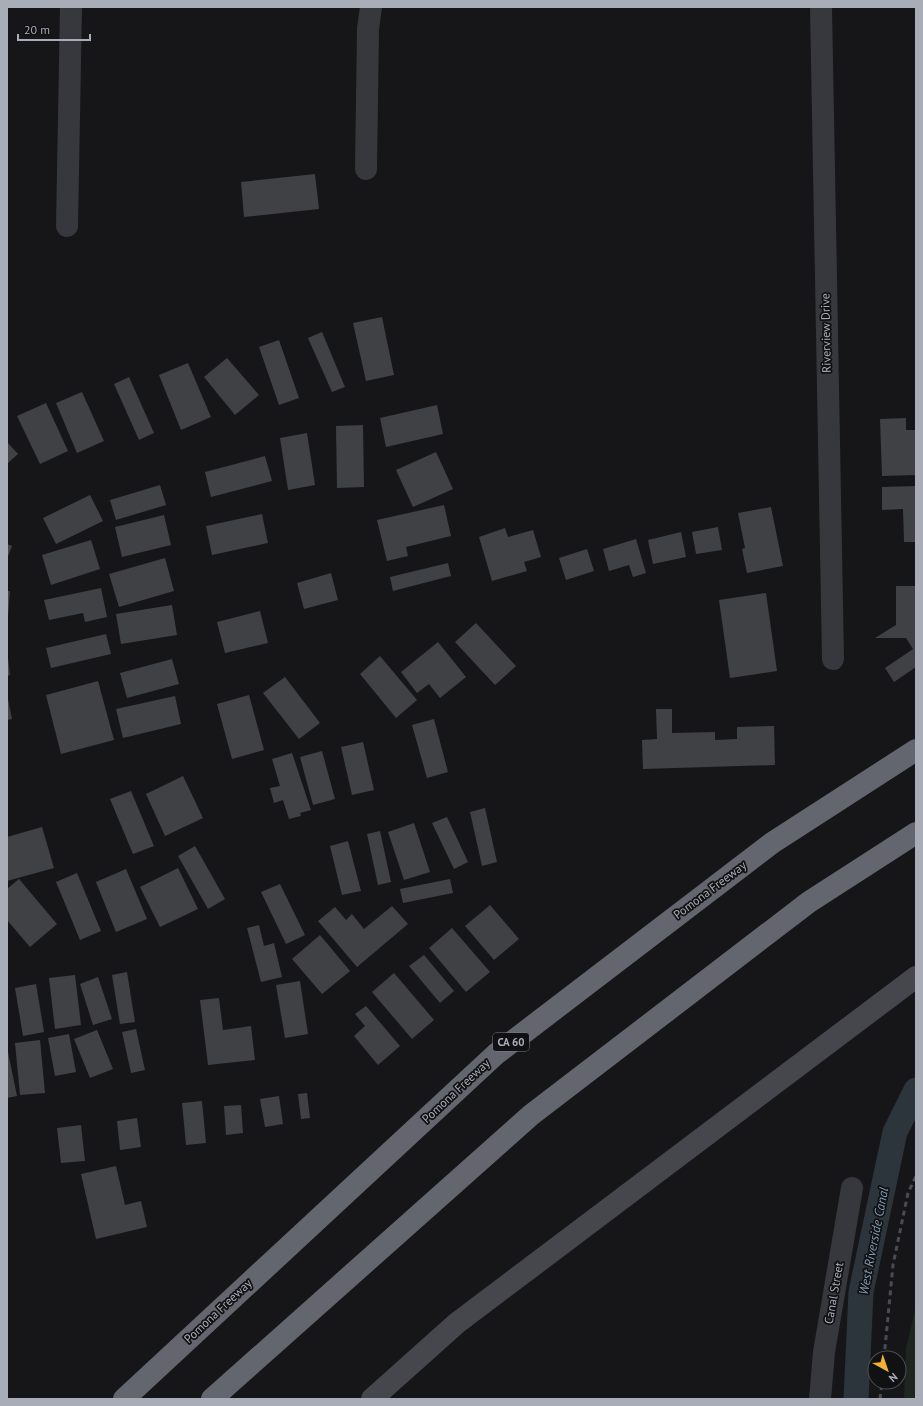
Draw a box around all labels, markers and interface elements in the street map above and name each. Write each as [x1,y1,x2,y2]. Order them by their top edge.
scale bar [18,16,90,42]
text: 20 m [24,22,50,37]
street label: Riverview Drive [817,293,834,373]
street label: Pomona Freeway [670,857,749,922]
road number: CA 60 [493,1033,529,1051]
street label: Pomona Freeway [419,1055,493,1126]
water label: West Riverside Canal [855,1185,892,1296]
street label: Canal Street [821,1261,846,1325]
street label: Pomona Freeway [181,1275,255,1346]
north arrow [867,1350,907,1390]
text: N [886,1370,901,1385]

